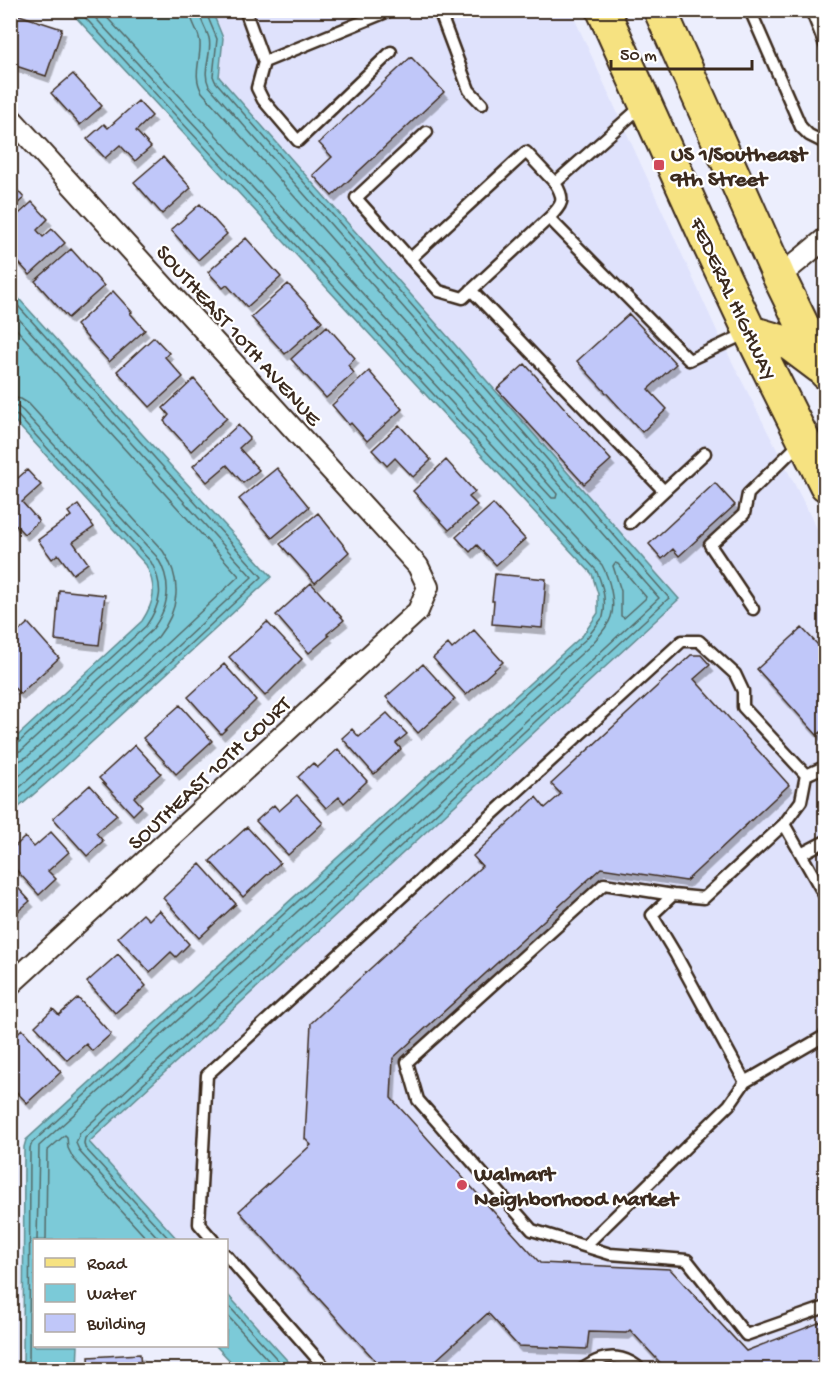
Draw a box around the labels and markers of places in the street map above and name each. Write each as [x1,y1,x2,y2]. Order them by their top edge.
place label: US 1/Southeast 9th Street [670,143,809,194]
marker: US 1/Southeast 9th Street [652,158,666,172]
place label: Walmart Neighborhood Market [473,1163,680,1214]
marker: Walmart Neighborhood Market [455,1178,469,1192]

